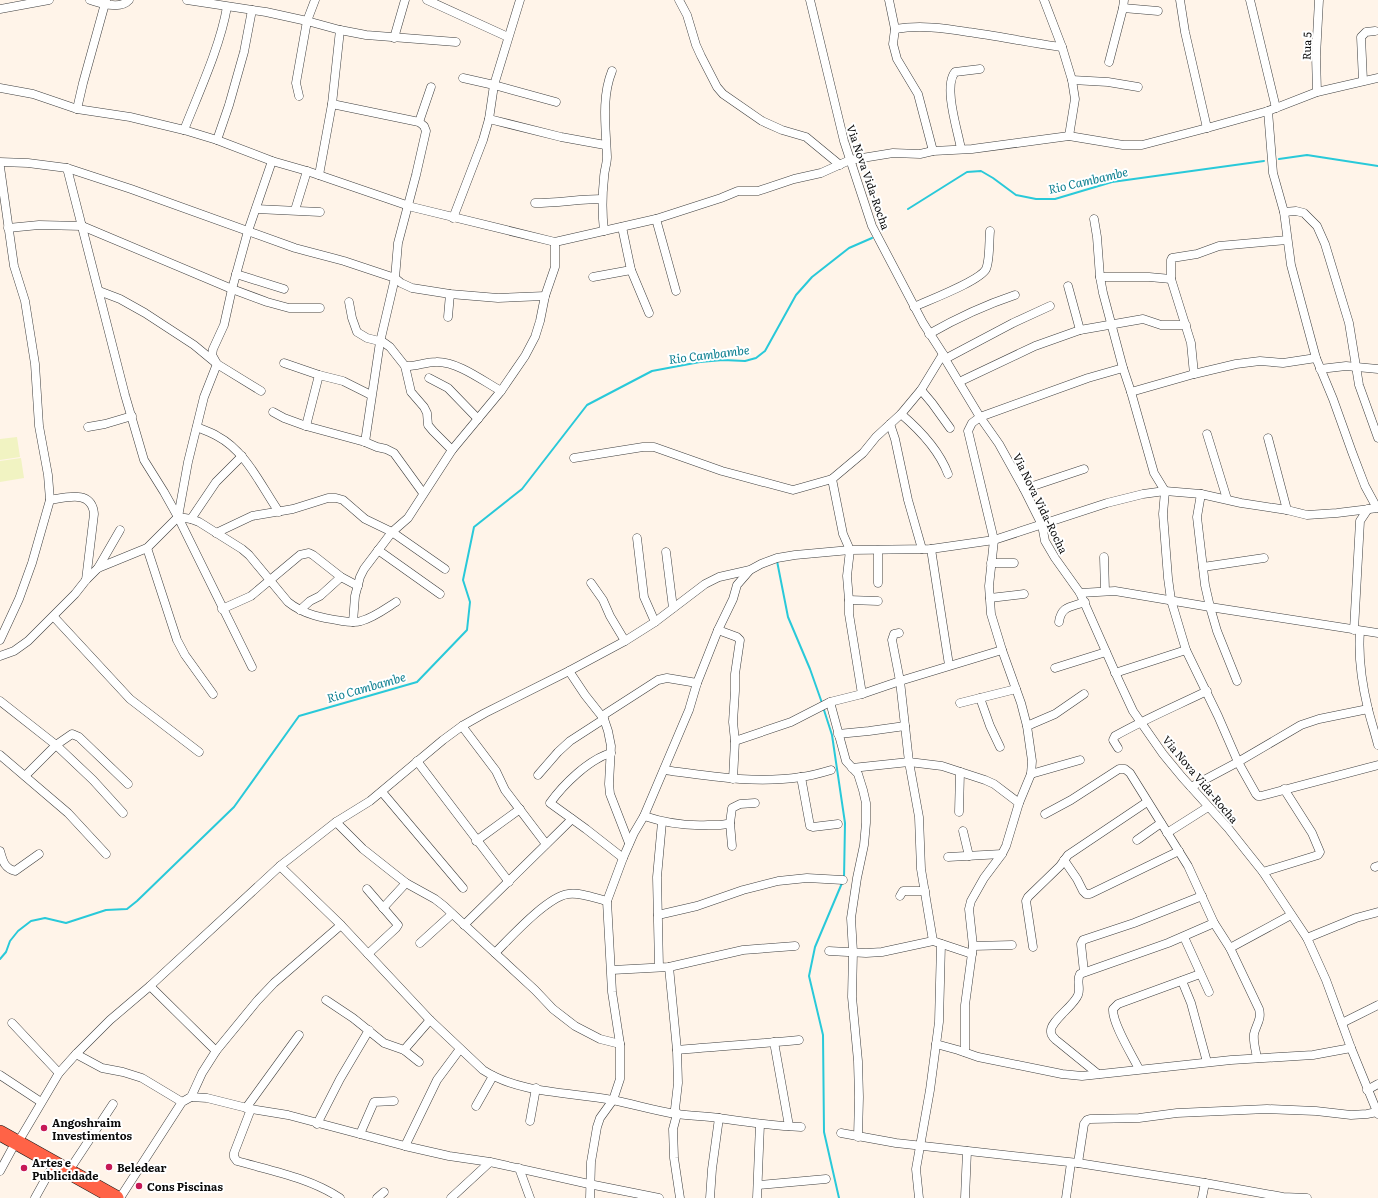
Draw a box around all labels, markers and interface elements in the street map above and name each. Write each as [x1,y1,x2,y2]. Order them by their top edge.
street label: Rua 5 [1298,31,1315,60]
street label: Via Nova Vida-Rocha [844,122,894,232]
water label: Rio Cambambe [1046,162,1130,198]
water label: Rio Cambambe [668,340,751,368]
street label: Via Nova Vida-Rocha [1010,450,1072,556]
water label: Rio Cambambe [324,667,408,707]
street label: Via Nova Vida-Rocha [1160,732,1243,826]
place label: Angoshraim Investimentos [52,1114,133,1143]
marker: Angoshraim Investimentos [39,1123,49,1133]
place label: Artes e Publicidade [32,1154,98,1183]
place label: Beledear [117,1159,167,1175]
marker: Beledear [104,1162,114,1172]
marker: Artes e Publicidade [19,1163,29,1173]
place label: Cons Piscinas [147,1178,223,1194]
marker: Cons Piscinas [134,1181,144,1191]

